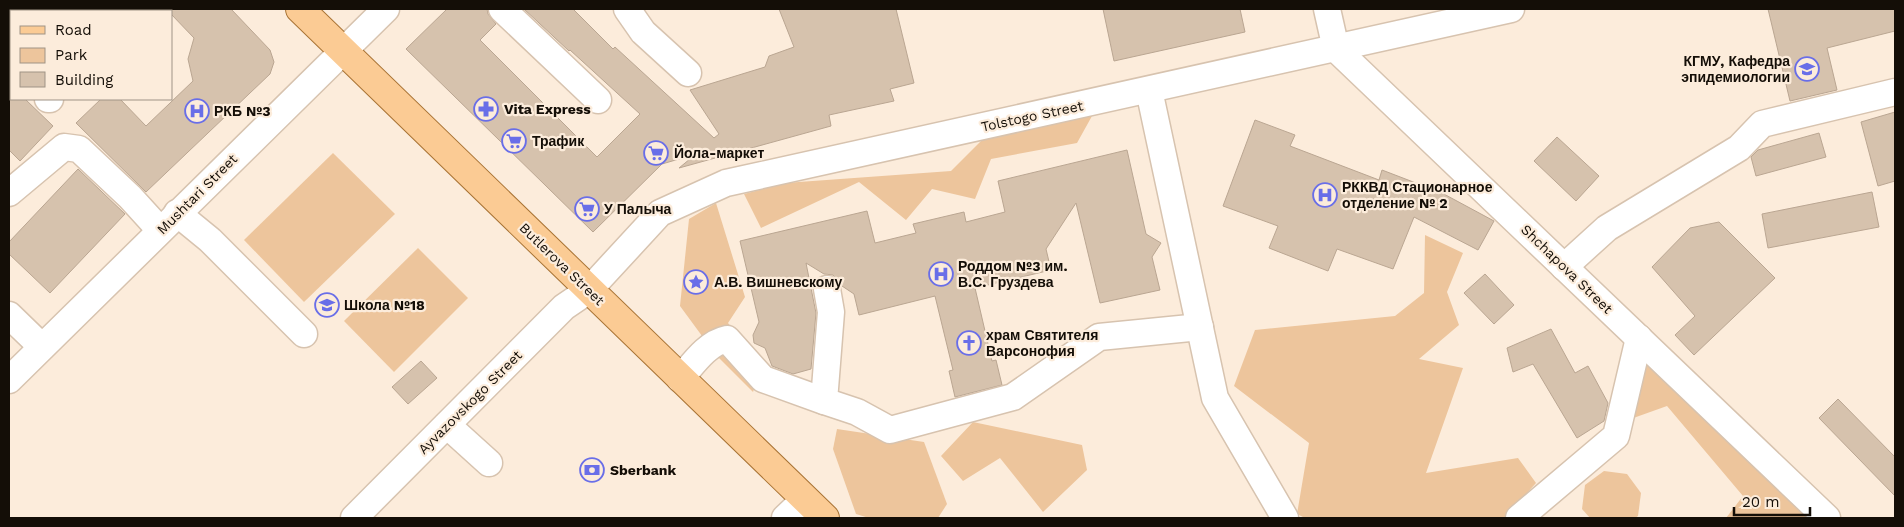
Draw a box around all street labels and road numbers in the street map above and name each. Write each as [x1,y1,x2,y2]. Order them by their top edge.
street label: Tolstogo Street [979,97,1085,135]
street label: Mushtari Street [154,151,240,237]
street label: Butlerova Street [516,220,608,309]
street label: Shchapova Street [1518,221,1616,317]
street label: Ayvazovskogo Street [415,347,525,457]

